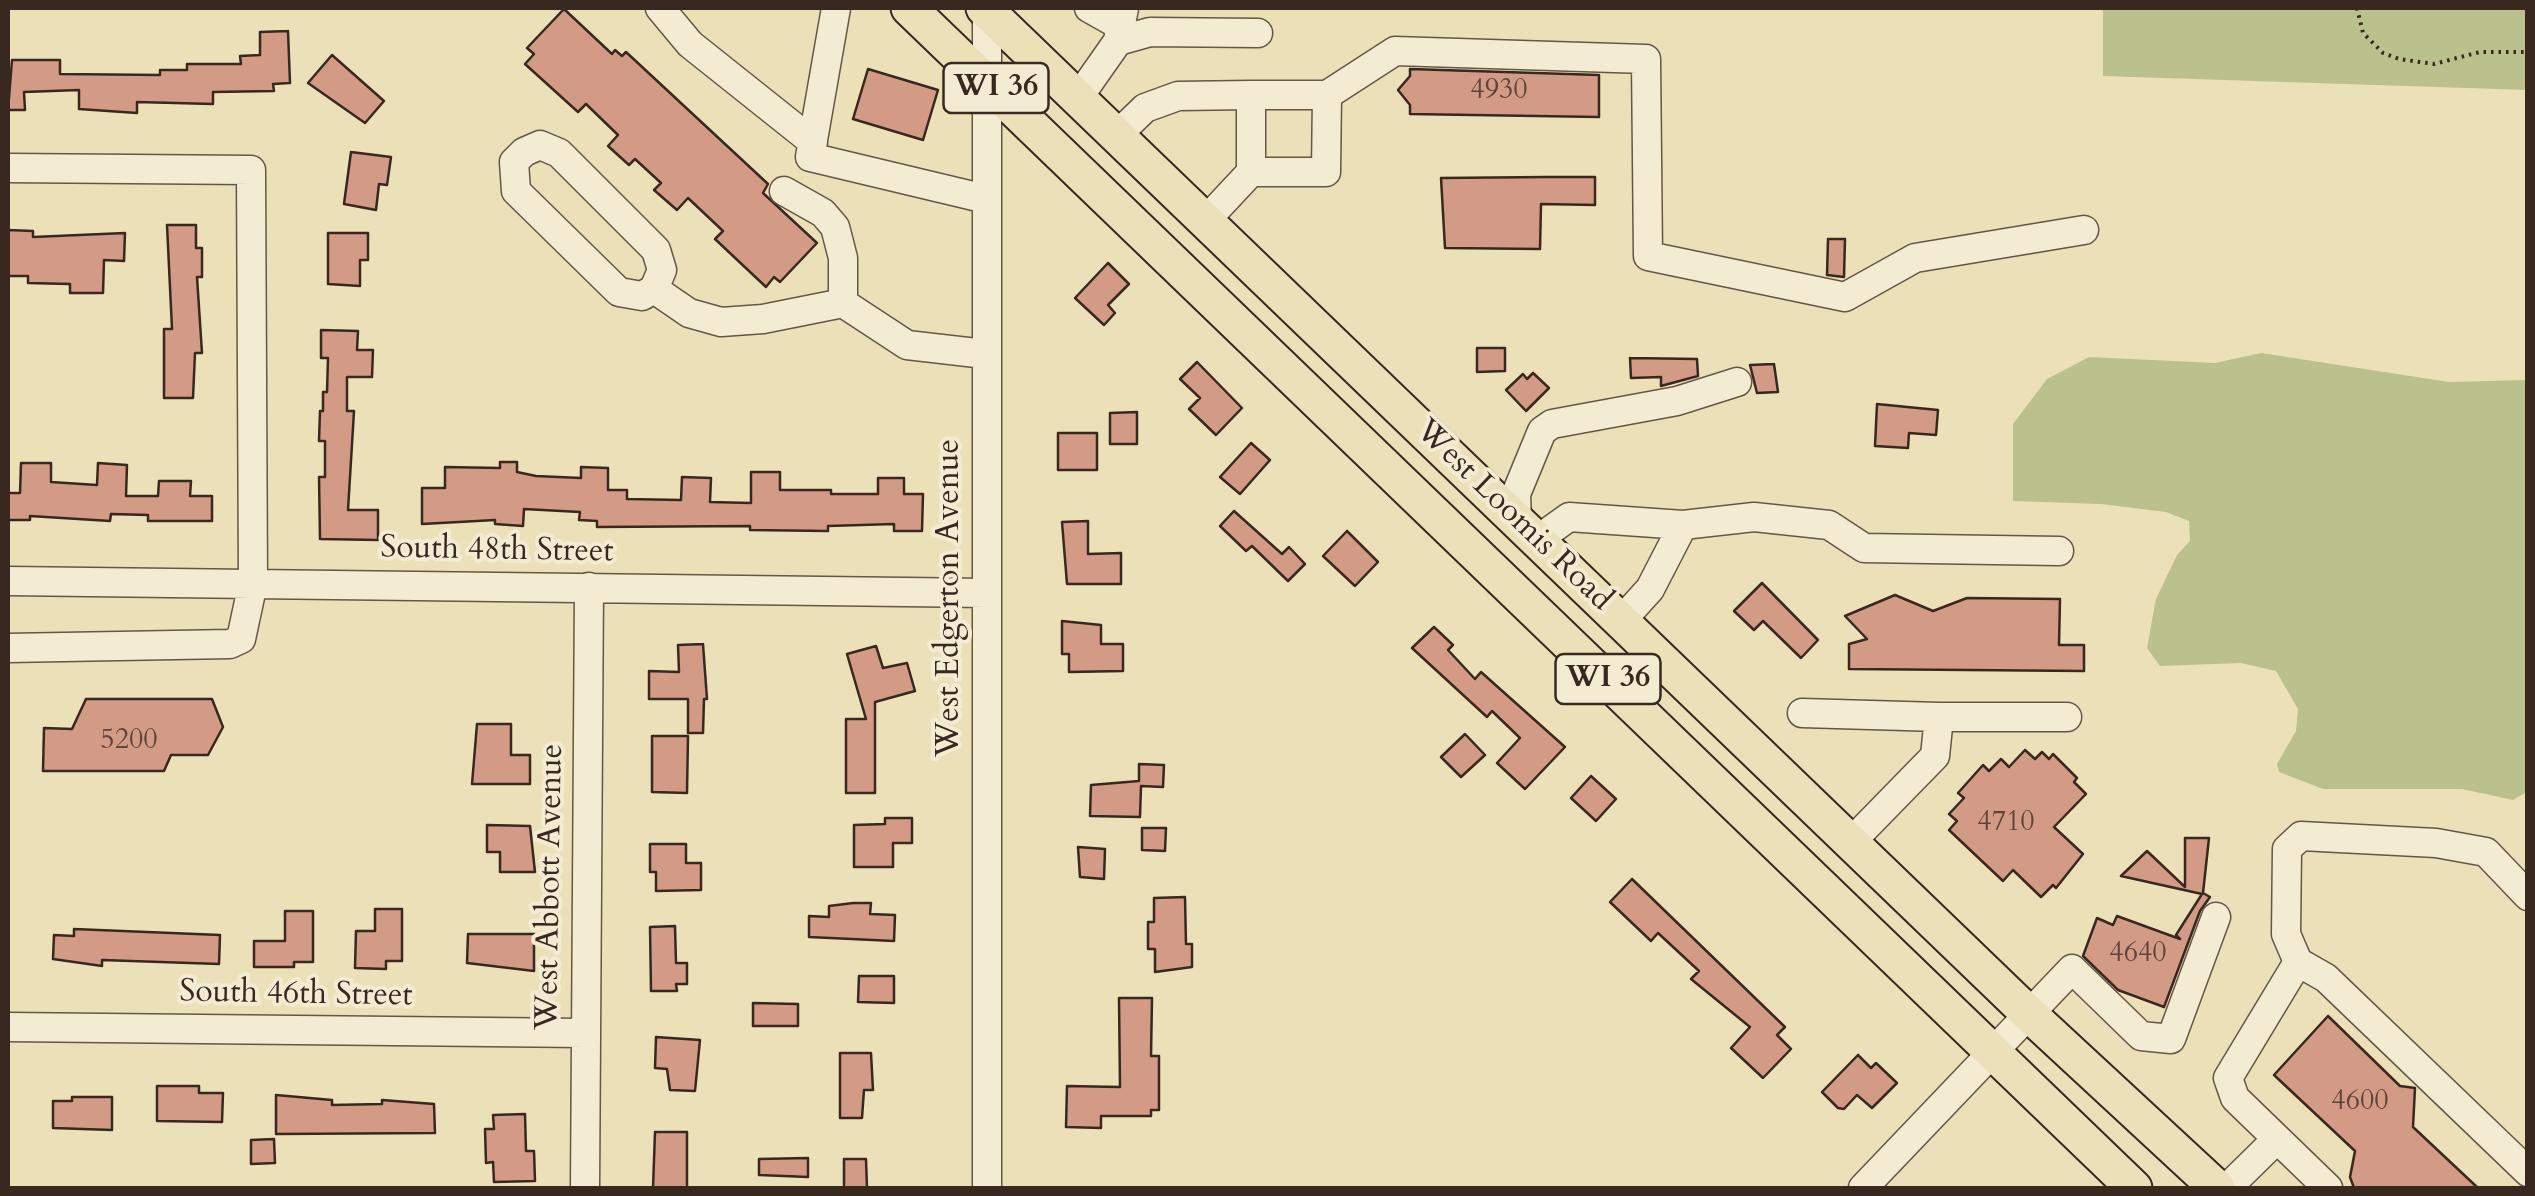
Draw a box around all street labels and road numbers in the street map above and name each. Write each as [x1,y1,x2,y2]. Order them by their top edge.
road number: WI 36 [944,63,1048,113]
street label: West Loomis Road [1407,412,1619,620]
street label: West Edgerton Avenue [932,439,970,757]
street label: South 48th Street [380,530,614,572]
road number: WI 36 [1556,654,1660,704]
street label: West Abbott Avenue [529,744,573,1030]
street label: South 46th Street [179,974,413,1016]

